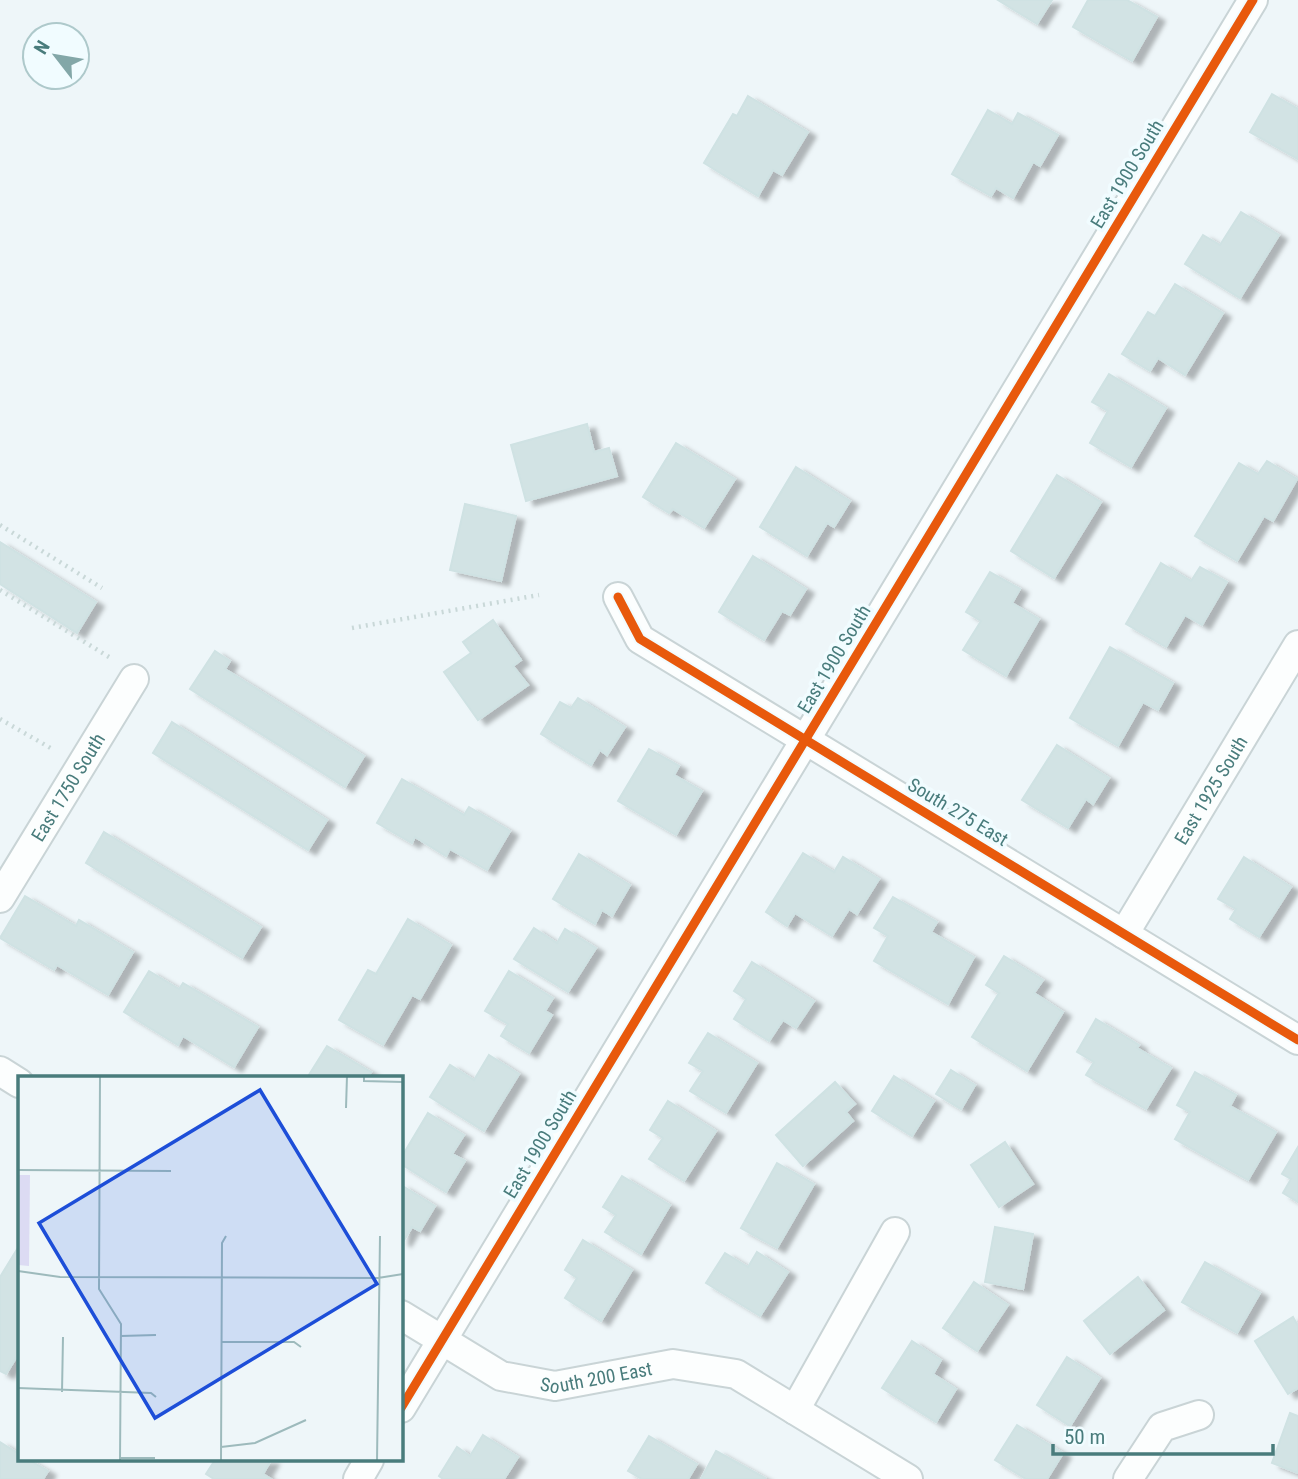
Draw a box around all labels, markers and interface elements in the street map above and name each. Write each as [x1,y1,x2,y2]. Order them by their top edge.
north arrow [21,21,91,91]
text: N [29,37,55,58]
street label: East 1900 South [1086,116,1168,232]
street label: East 1900 South [793,601,875,717]
street label: East 1750 South [26,729,110,845]
street label: East 1925 South [1169,732,1252,849]
street label: South 275 East [904,773,1012,851]
inset map [18,1076,402,1462]
street label: East 1900 South [499,1086,581,1202]
street label: South 200 East [539,1357,654,1398]
scale bar [1053,1412,1274,1456]
text: 50 m [1064,1425,1105,1449]

